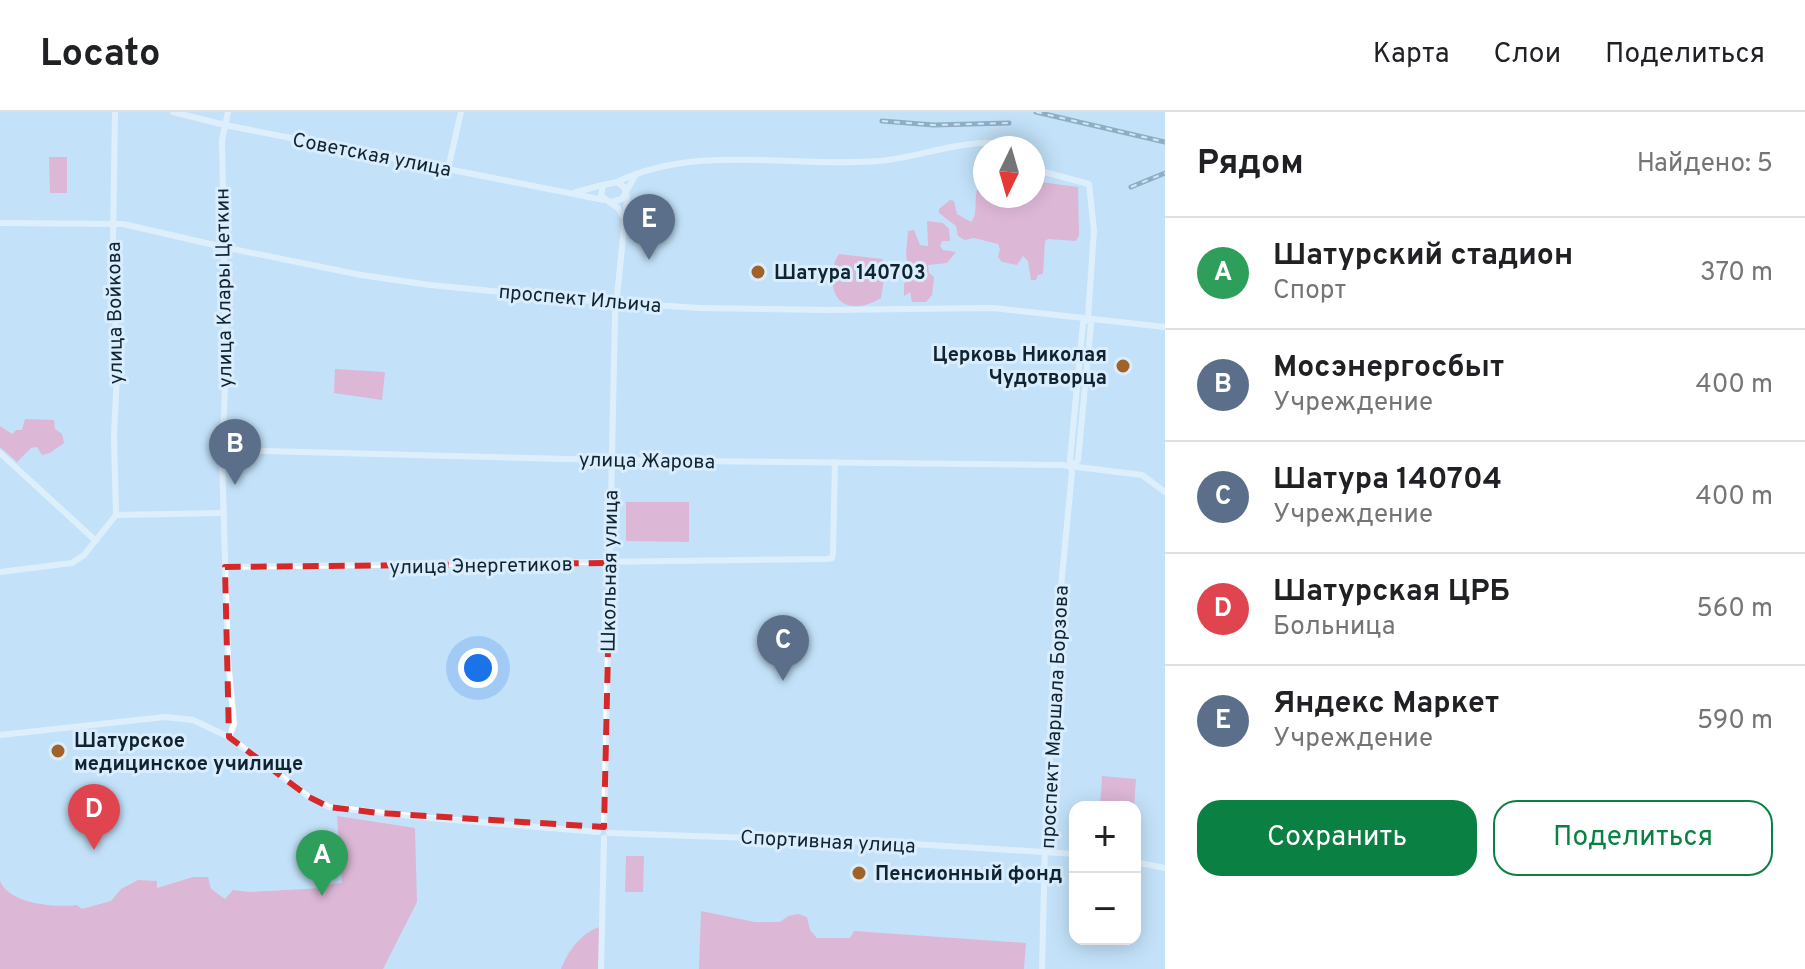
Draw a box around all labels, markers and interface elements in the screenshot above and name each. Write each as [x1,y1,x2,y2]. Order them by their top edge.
text: Locato [40,31,160,80]
text: Карта [1373,37,1449,73]
text: Слои [1493,37,1561,73]
text: Поделиться [1605,37,1765,73]
street label: Советская улица [290,128,453,184]
north arrow [973,136,1045,208]
text: Рядом [1197,143,1304,186]
text: Найдено: 5 [1637,148,1773,181]
street label: улица Клары Цеткин [210,188,240,388]
pin: E [623,194,675,260]
text: Шатурский стадион [1273,238,1573,275]
street label: улица Войкова [102,241,130,385]
text: A [1214,257,1232,290]
text: 370 m [1700,257,1773,290]
place label: Шатура 140703 [774,261,926,287]
marker: Шатура 140703 [749,263,767,281]
text: Спорт [1273,275,1346,308]
street label: проспект Ильича [497,280,662,320]
place label: Церковь Николая Чудотворца [933,343,1107,392]
text: Мосэнергосбыт [1273,350,1504,387]
marker: Церковь Николая Чудотворца [1114,357,1132,375]
text: B [1214,369,1232,402]
text: 400 m [1696,369,1773,402]
text: Учреждение [1273,387,1433,420]
pin: B [209,419,261,485]
street label: улица Жарова [579,448,715,476]
text: Шатура 140704 [1273,462,1502,499]
text: C [1215,481,1231,514]
text: 400 m [1696,481,1773,514]
street label: Школьная улица [597,490,625,652]
text: Учреждение [1273,499,1433,532]
street label: улица Энергетиков [389,552,573,582]
text: Шатурская ЦРБ [1273,574,1510,611]
street label: проспект Маршала Борзова [1036,585,1076,850]
text: D [1214,593,1232,626]
text: 560 m [1697,593,1773,626]
text: Больница [1273,611,1395,644]
pin: C [757,615,809,681]
your location [458,648,498,688]
text: Яндекс Маркет [1273,686,1499,723]
text: E [1215,705,1231,738]
text: 590 m [1697,705,1773,738]
text: Учреждение [1273,723,1433,756]
place label: Шатурское медицинское училище [74,729,303,778]
marker: Шатурское медицинское училище [49,742,67,760]
pin: D [68,784,120,850]
button: Сохранить [1197,800,1477,876]
button: Поделиться [1493,800,1773,876]
map controls [1069,801,1141,945]
button: + [1069,801,1141,873]
street label: Спортивная улица [740,825,916,861]
pin: A [296,830,348,896]
place label: Пенсионный фонд [875,862,1062,888]
marker: Пенсионный фонд [850,864,868,882]
button: − [1069,873,1141,945]

